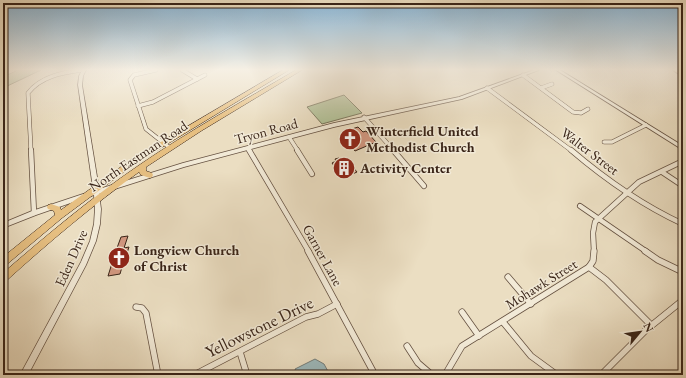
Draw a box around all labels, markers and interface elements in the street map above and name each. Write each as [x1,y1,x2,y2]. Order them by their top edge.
street label: Tryon Road [232,114,301,148]
street label: North Eastman Road [85,116,192,196]
place label: Winterfield United Methodist Church [366,122,479,156]
street label: Walter Street [557,123,623,179]
church icon: Winterfield United Methodist Church [337,126,363,152]
building icon: Activity Center [331,155,357,181]
place label: Activity Center [359,159,452,177]
street label: Garner Lane [299,221,347,289]
street label: Eden Drive [51,226,92,289]
place label: Longview Church of Christ [134,241,240,275]
church icon: Longview Church of Christ [106,245,132,271]
street label: Mohawk Street [502,255,581,313]
street label: Yellowstone Drive [201,291,317,363]
north arrow [620,312,660,352]
text: N [640,320,657,335]

